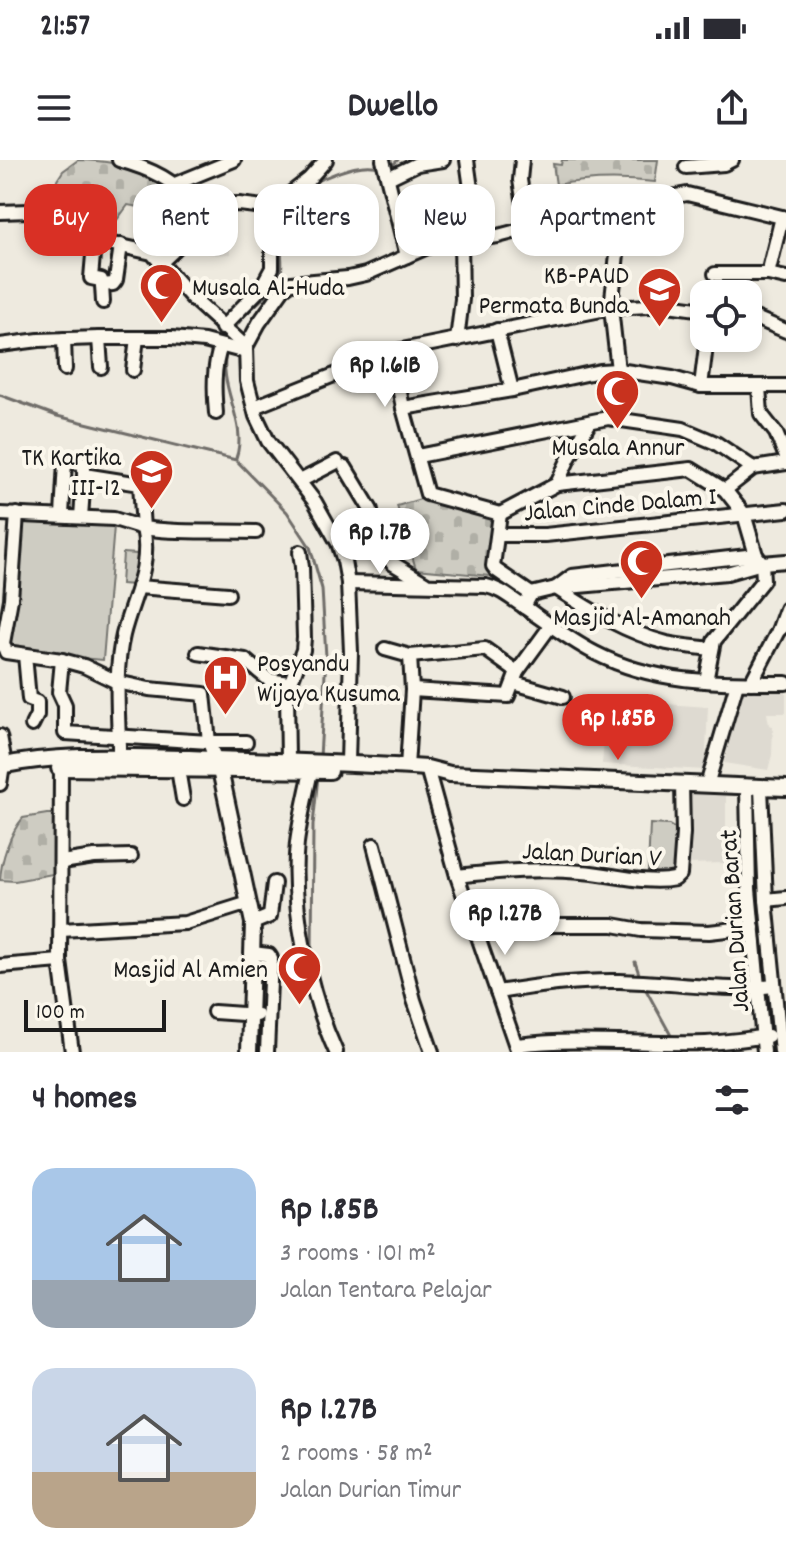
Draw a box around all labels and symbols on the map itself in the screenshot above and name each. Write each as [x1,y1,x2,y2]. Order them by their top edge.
place label: KB-PAUD Permata Bunda [478,259,630,326]
mosque icon: Musala Al-Huda [137,262,185,325]
school or university icon: KB-PAUD Permata Bunda [636,265,684,328]
place label: Musala Al-Huda [192,271,345,308]
pin: Rp 1.61B [302,341,468,409]
mosque icon: Musala Annur [594,367,642,430]
place label: Musala Annur [552,431,685,468]
place label: TK Kartika III-12 [22,441,122,508]
school or university icon: TK Kartika III-12 [128,447,176,510]
street label: Jalan Cinde Dalam I [523,480,718,533]
pin: Rp 1.7B [306,508,454,576]
mosque icon: Masjid Al-Amanah [618,537,666,600]
place label: Masjid Al-Amanah [553,601,731,638]
place label: Posyandu Wijaya Kusuma [257,647,401,714]
hospital icon: Posyandu Wijaya Kusuma [202,653,250,716]
pin: Rp 1.85B [535,694,701,762]
street label: Jalan Durian Barat [712,828,761,1013]
street label: Jalan Durian V [521,834,663,879]
pin: Rp 1.27B [422,889,588,957]
mosque icon: Masjid Al Amien [275,944,323,1007]
place label: Masjid Al Amien [113,953,268,990]
scale bar [24,996,166,1032]

